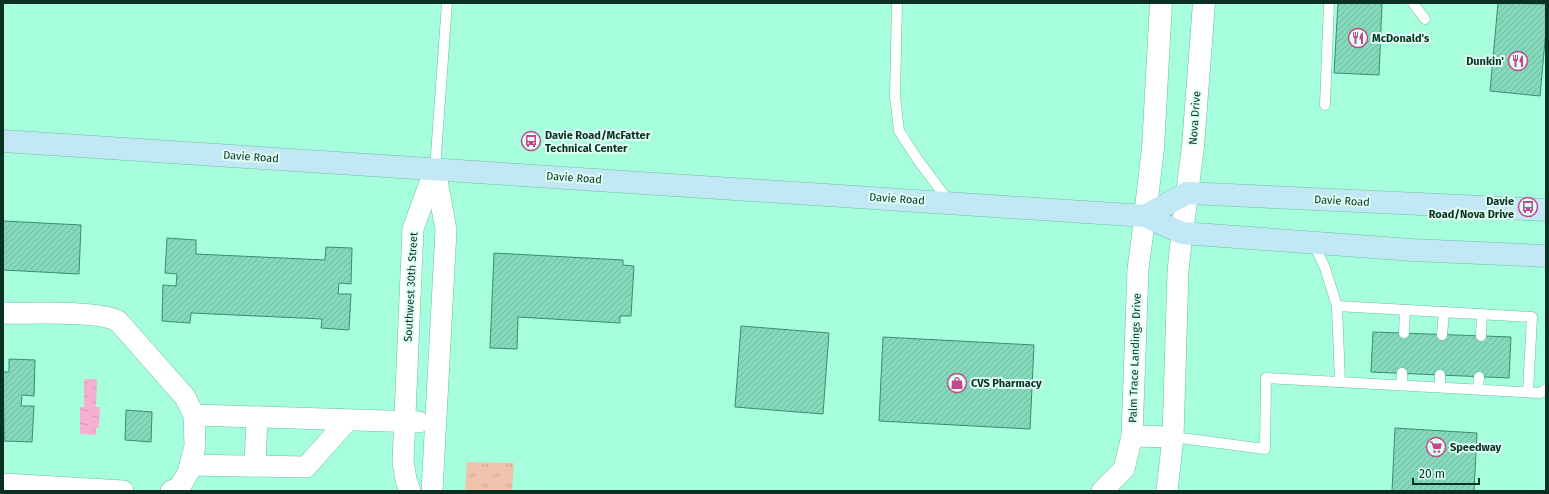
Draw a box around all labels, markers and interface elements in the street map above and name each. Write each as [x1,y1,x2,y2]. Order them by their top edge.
restaurant icon: McDonald's [1347,27,1369,49]
place label: McDonald's [1372,32,1430,45]
restaurant icon: Dunkin' [1507,50,1529,72]
place label: Dunkin' [1466,55,1504,68]
street label: Nova Drive [1187,91,1203,145]
place label: Davie Road/McFatter Technical Center [545,129,651,155]
bus stop icon: Davie Road/McFatter Technical Center [520,130,542,152]
street label: Davie Road [223,149,279,165]
street label: Davie Road [546,170,602,186]
street label: Davie Road [869,191,925,207]
street label: Davie Road [1314,193,1370,209]
place label: Davie Road/Nova Drive [1429,195,1514,221]
bus stop icon: Davie Road/Nova Drive [1517,196,1539,218]
street label: Southwest 30th Street [402,232,420,342]
street label: Palm Trace Landings Drive [1126,293,1144,423]
shop icon: CVS Pharmacy [946,372,968,394]
place label: CVS Pharmacy [971,377,1042,390]
supermarket icon: Speedway [1425,436,1447,458]
place label: Speedway [1450,441,1502,454]
scale bar [1413,460,1479,486]
text: 20 m [1419,467,1445,481]

